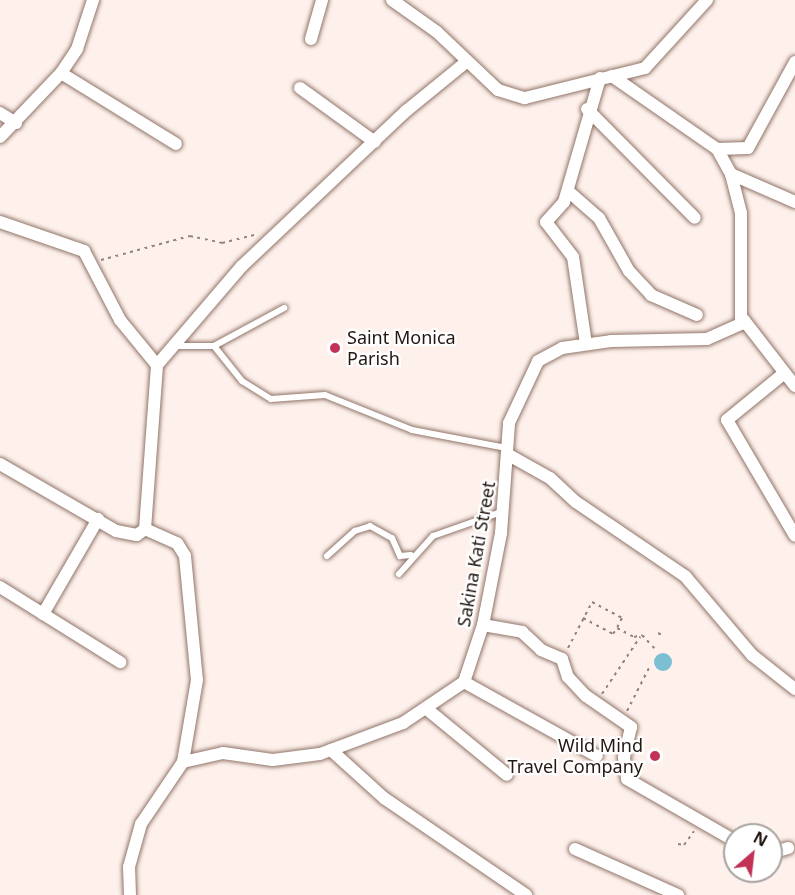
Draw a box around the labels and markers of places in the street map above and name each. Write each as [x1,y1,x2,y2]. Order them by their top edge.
place label: Saint Monica Parish [347,327,456,370]
marker: Saint Monica Parish [328,341,342,355]
place label: Wild Mind Travel Company [508,735,643,777]
marker: Wild Mind Travel Company [648,749,662,763]

